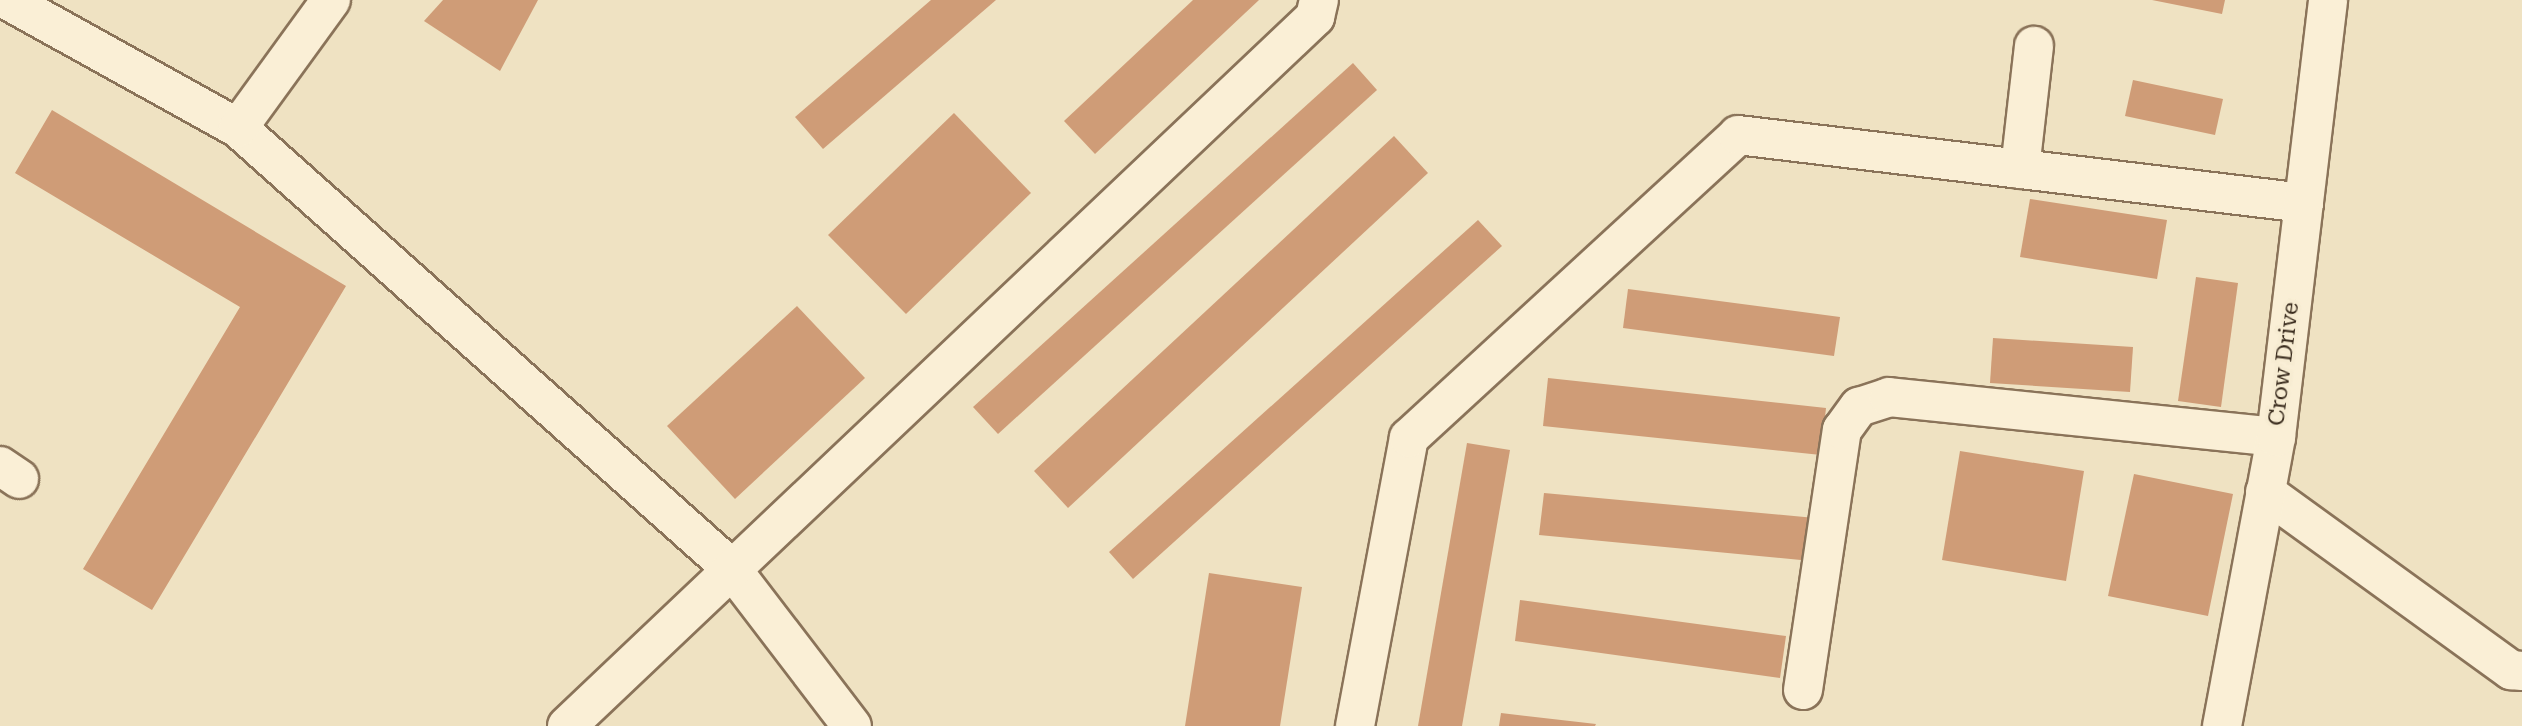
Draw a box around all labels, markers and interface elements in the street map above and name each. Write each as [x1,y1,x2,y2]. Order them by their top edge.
street label: Crow Drive [2263,301,2305,427]

